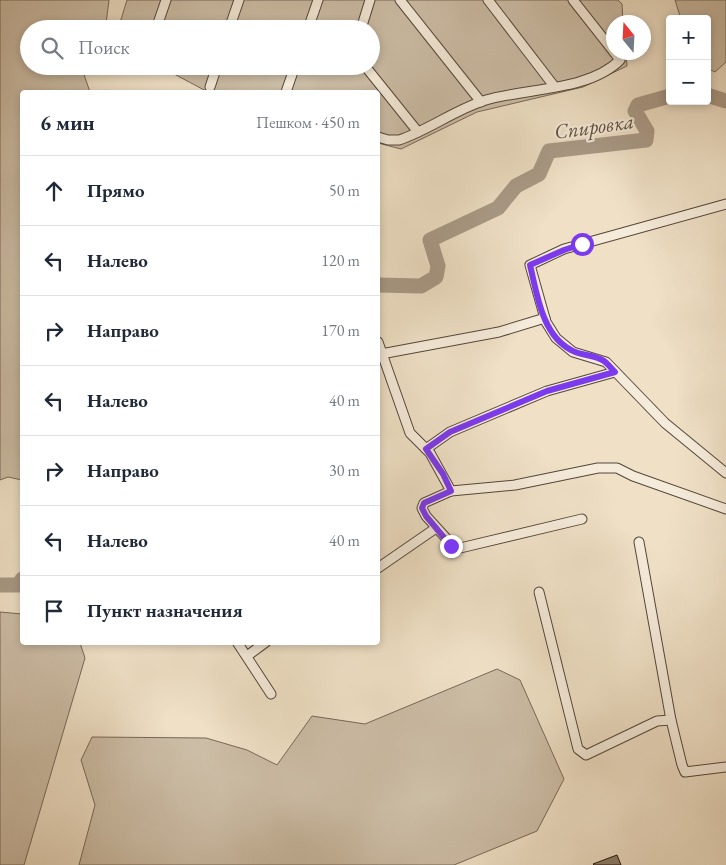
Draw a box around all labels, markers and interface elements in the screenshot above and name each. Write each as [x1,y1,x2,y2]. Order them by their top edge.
north arrow [606,15,651,60]
map controls [666,15,711,105]
button: + [666,15,711,60]
search box [20,20,380,75]
icon: search [38,34,66,62]
text: Поиск [78,35,130,60]
button: − [666,60,711,105]
water label: Спировка [552,107,636,145]
text: 6 мин [40,109,95,136]
text: Пешком · 450 m [256,112,360,133]
icon: ahead [40,177,68,205]
text: Прямо [87,178,145,203]
text: 50 m [329,180,360,201]
route start [571,233,594,256]
icon: left [40,247,68,275]
text: Налево [87,248,148,273]
text: 120 m [321,250,360,271]
icon: right [40,317,68,345]
text: Направо [87,318,159,343]
text: 170 m [321,320,360,341]
icon: left [40,387,68,415]
text: Налево [87,388,148,413]
text: 40 m [329,390,360,411]
icon: right [40,457,68,485]
text: Направо [87,458,159,483]
text: 30 m [329,460,360,481]
icon: left [40,527,68,555]
text: Налево [87,528,148,553]
text: 40 m [329,530,360,551]
route end [440,535,463,558]
icon: arrive [40,597,68,625]
text: Пункт назначения [87,598,243,623]

